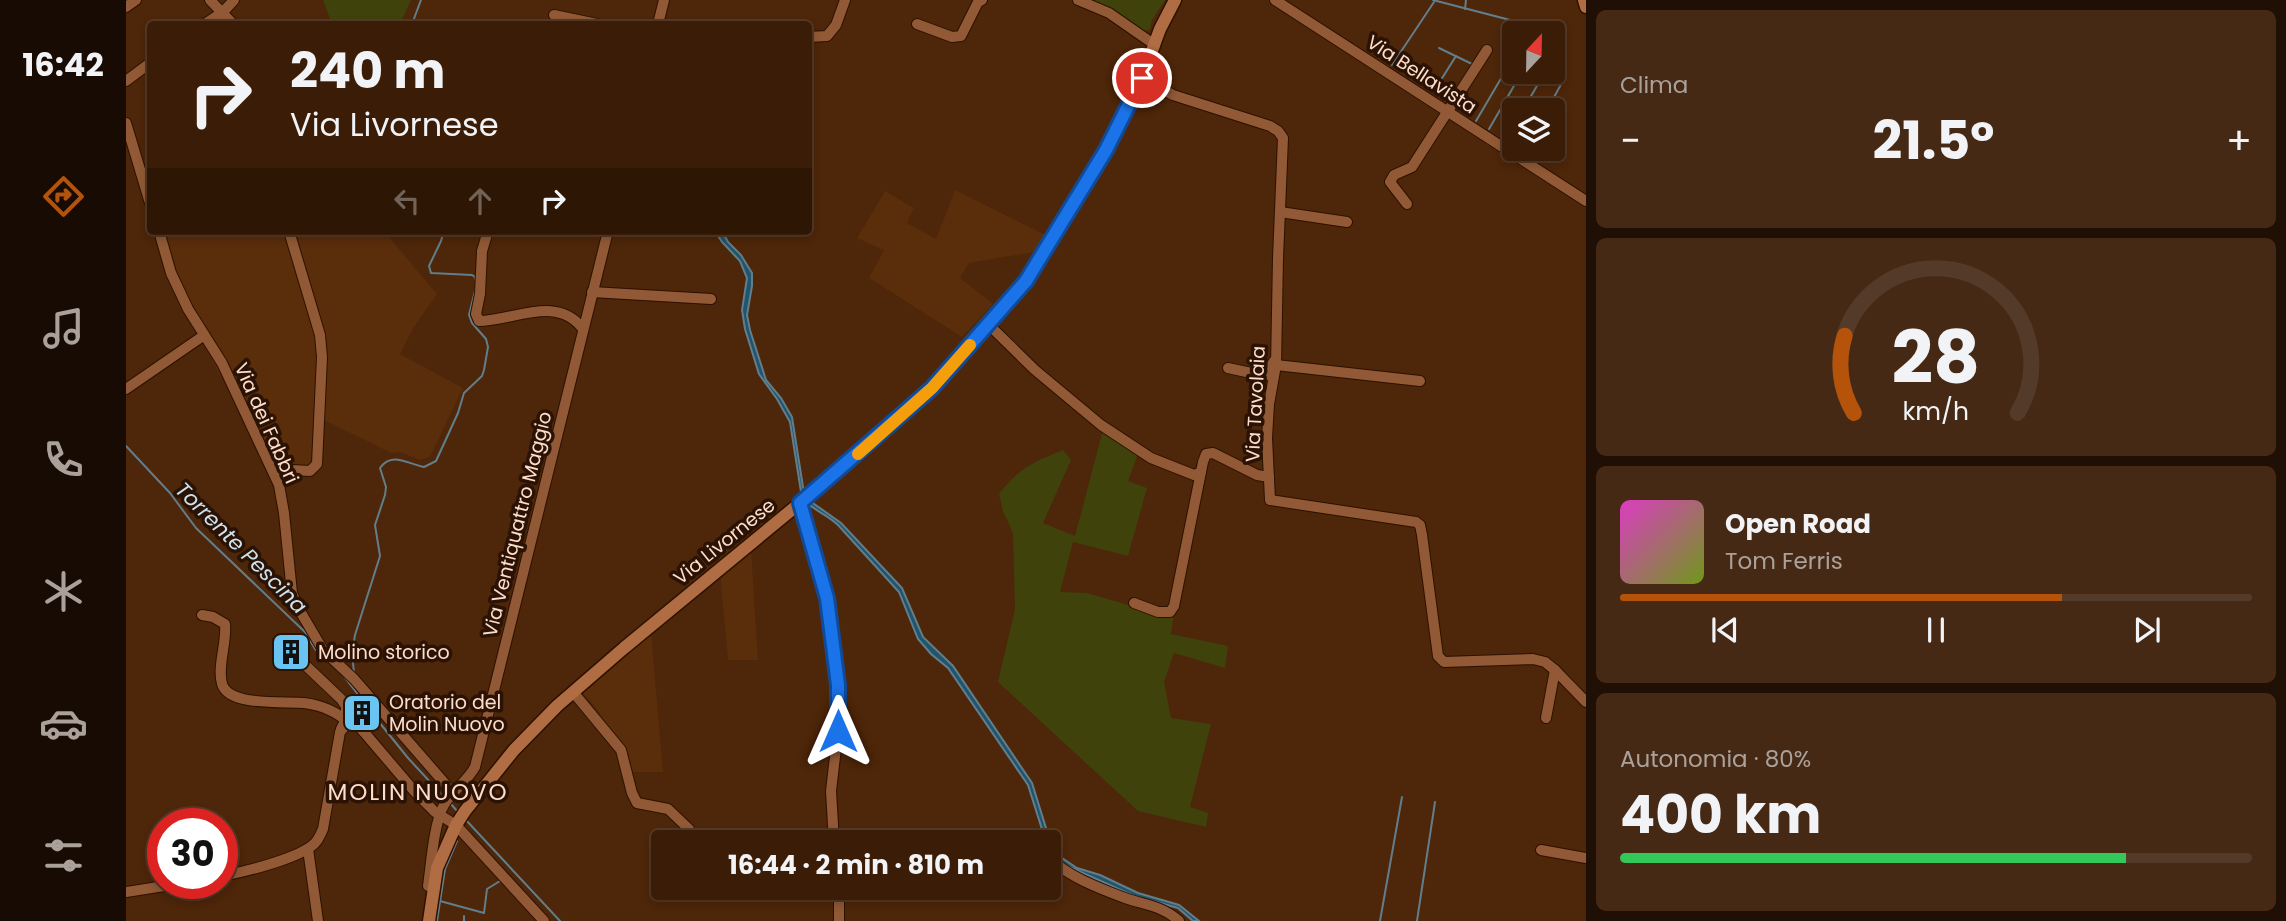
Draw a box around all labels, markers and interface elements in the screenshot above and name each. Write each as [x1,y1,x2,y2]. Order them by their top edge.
north arrow [1502,21,1564,84]
map controls [1502,21,1565,161]
street label: Via Bellavista [1362,29,1482,120]
text: 240 m [290,37,445,105]
text: 16:42 [22,42,104,87]
pin [1112,48,1172,108]
icon: right [175,49,266,140]
icon: arrive [1123,59,1161,97]
text: Clima [1620,69,1688,101]
button: layers [1502,98,1565,161]
text: Via Livornese [290,102,499,147]
text: 21.5° [1873,104,1994,177]
text: − [1620,114,1641,167]
text: + [2226,114,2252,167]
icon: directions [39,172,88,221]
icon: left [388,182,426,220]
icon: ahead [461,182,499,220]
icon: right [534,182,572,220]
icon: music [39,304,88,353]
text: 28 [1892,307,1980,408]
street label: Via Tavolaia [1239,345,1272,463]
street label: Via dei Fabbri [228,358,305,488]
text: km/h [1903,393,1969,428]
street label: Via Ventiquattro Maggio [476,409,559,640]
icon: phone [39,435,88,484]
water label: Torrente Pescina [169,475,314,620]
street label: Via Livornese [668,492,781,591]
text: Open Road [1725,506,1871,542]
text: Tom Ferris [1725,545,1843,577]
icon: climate [39,567,88,616]
icon: previous [1706,611,1744,649]
icon: pause [1917,611,1955,649]
icon: next [2128,611,2166,649]
building icon: Molino storico [270,631,312,673]
place label: Molino storico [318,639,450,666]
place label: Oratorio del Molin Nuovo [389,689,505,738]
building icon: Oratorio del Molin Nuovo [341,692,383,734]
position arrow [801,694,875,768]
icon: car [39,699,88,748]
text: Autonomia · 80% [1620,743,1811,775]
district label: MOLIN NUOVO [327,776,509,808]
text: 400 km [1620,778,1821,851]
speed limit sign: 30 [147,808,238,899]
icon: filters [39,831,88,880]
text: 16:44 · 2 min · 810 m [728,847,984,883]

